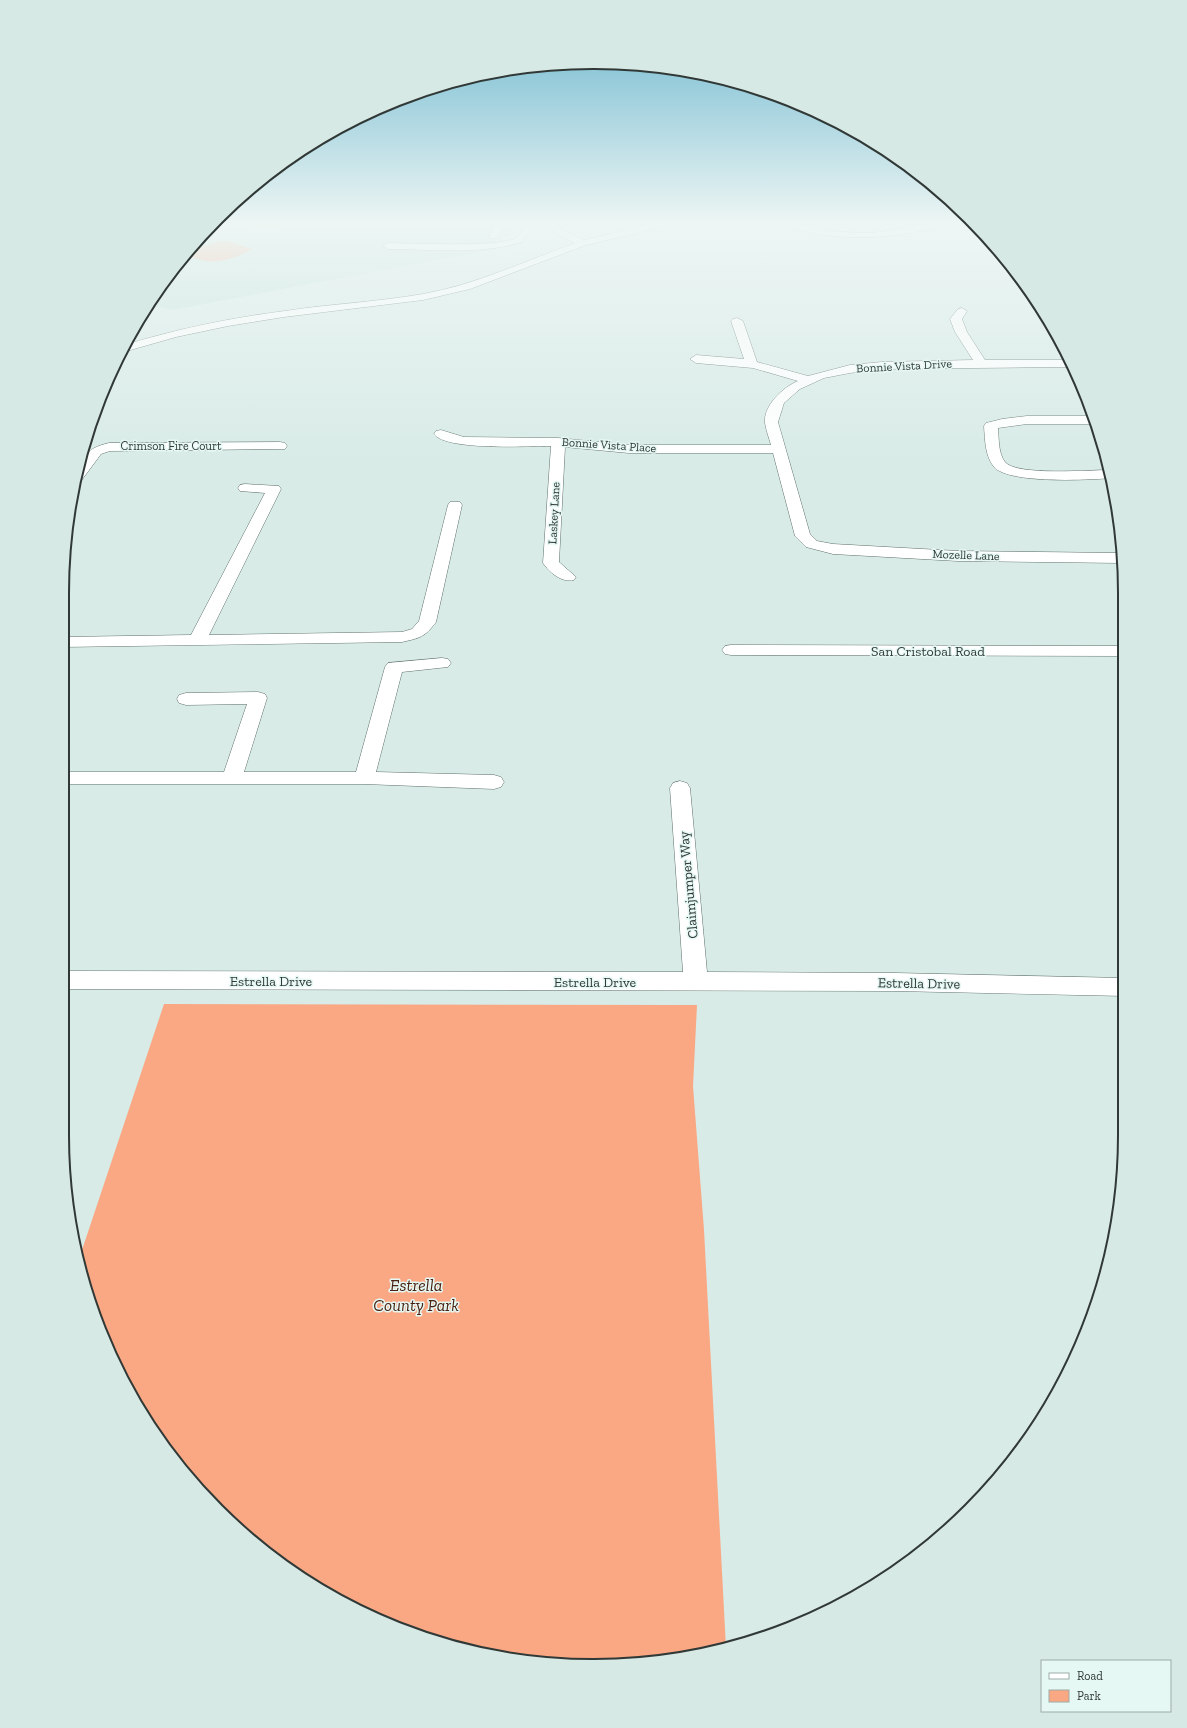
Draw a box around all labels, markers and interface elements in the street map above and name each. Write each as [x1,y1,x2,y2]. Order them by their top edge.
street label: Bonnie Vista Drive [856,356,953,375]
street label: Bonnie Vista Place [561,435,657,455]
street label: Crimson Fire Court [120,439,222,453]
street label: Laskey Lane [545,481,563,545]
street label: Mozelle Lane [932,547,1000,563]
street label: San Cristobal Road [871,643,985,660]
street label: Claimjumper Way [675,830,702,939]
street label: Estrella Drive [230,973,313,990]
street label: Estrella Drive [554,974,637,991]
street label: Estrella Drive [878,974,961,993]
park label: Estrella County Park [373,1275,459,1315]
legend [1041,1660,1171,1712]
text: Road [1077,1669,1103,1683]
text: Park [1077,1689,1102,1703]

